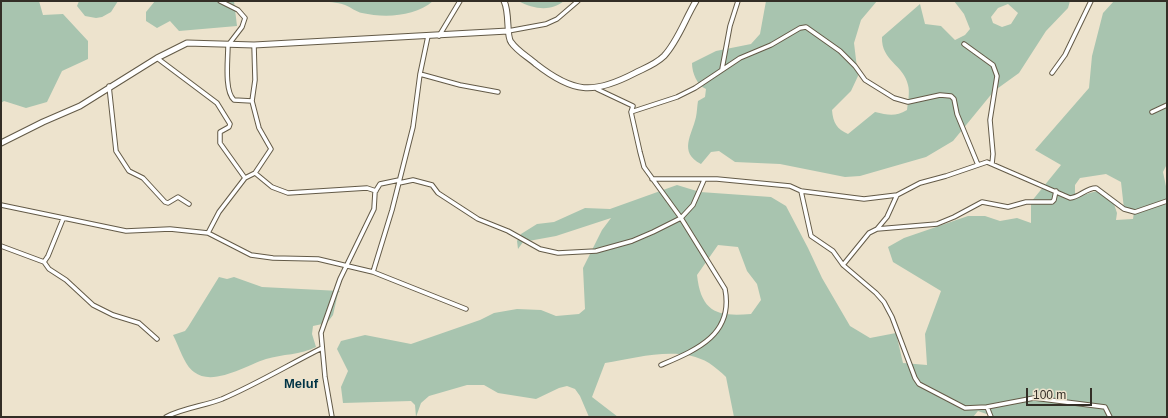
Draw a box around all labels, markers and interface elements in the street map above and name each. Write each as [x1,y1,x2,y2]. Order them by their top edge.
district label: Meluf [284,376,318,392]
scale bar [1028,380,1094,406]
text: 100 m [1033,388,1066,402]

